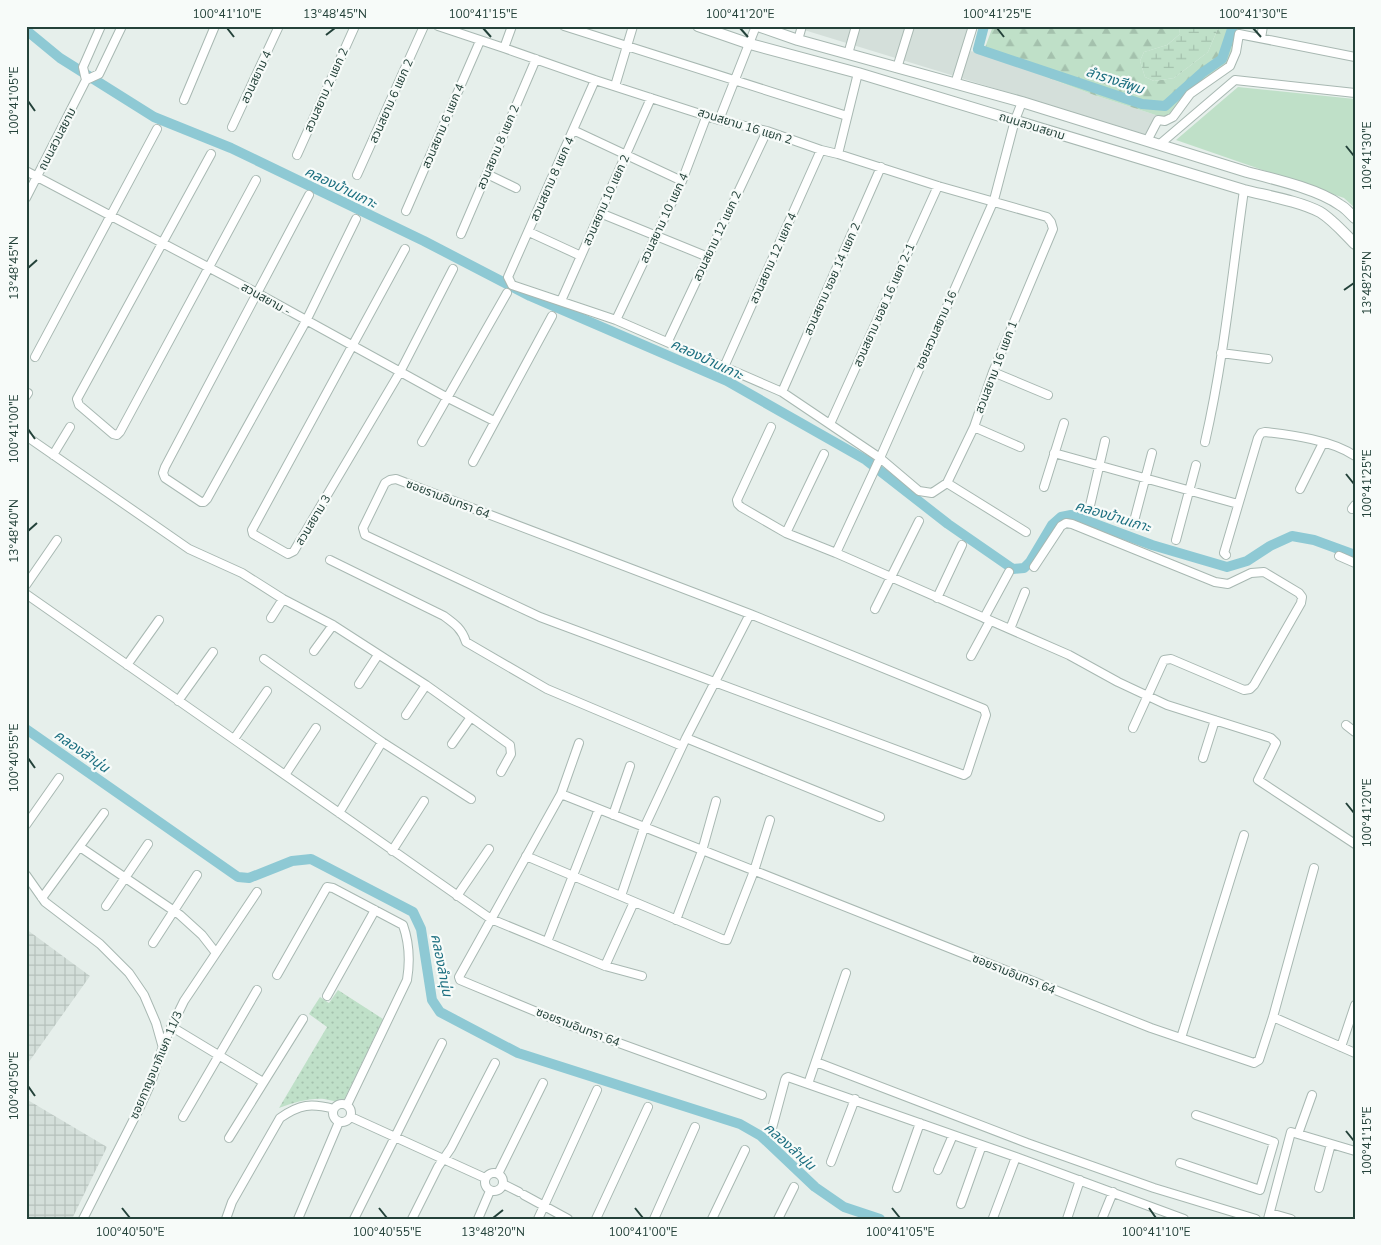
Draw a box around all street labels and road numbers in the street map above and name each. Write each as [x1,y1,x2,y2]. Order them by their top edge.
street label: สวนสยาม 2 แยก 2 [300,45,352,135]
street label: สวนสยาม 4 [237,48,275,106]
street label: สวนสยาม 6 แยก 2 [365,56,417,146]
street label: สวนสยาม 6 แยก 4 [418,81,468,171]
street label: สวนสยาม 8 แยก 2 [473,102,523,192]
street label: สวนสยาม 16 แยก 2 [696,104,794,148]
street label: ถนนสวนสยาม [34,105,80,173]
street label: ถนนสวนสยาม [997,108,1067,144]
street label: สวนสยาม 8 แยก 4 [526,134,578,224]
street label: สวนสยาม 10 แยก 2 [579,152,633,248]
street label: สวนสยาม 10 แยก 4 [636,170,692,266]
street label: สวนสยาม 12 แยก 2 [689,188,745,284]
street label: สวนสยาม 12 แยก 4 [746,210,800,306]
street label: สวนสยาม ซอย 14 แยก 2 [800,220,864,338]
street label: สวนสยาม ซอย 16 แยก 2-1 [849,241,919,369]
street label: สวนสยาม - [238,279,294,319]
street label: ซอยสวนสยาม 16 [912,288,960,372]
street label: สวนสยาม 16 แยก 1 [971,318,1021,416]
street label: ซอยรามอินทรา 64 [404,476,492,522]
street label: สวนสยาม 3 [292,492,334,548]
street label: ซอยรามอินทรา 64 [970,950,1058,998]
street label: ซอยรามอินทรา 64 [534,1004,622,1050]
street label: ซอยกาญจนาภิเษก 11/3 [126,1009,186,1121]

